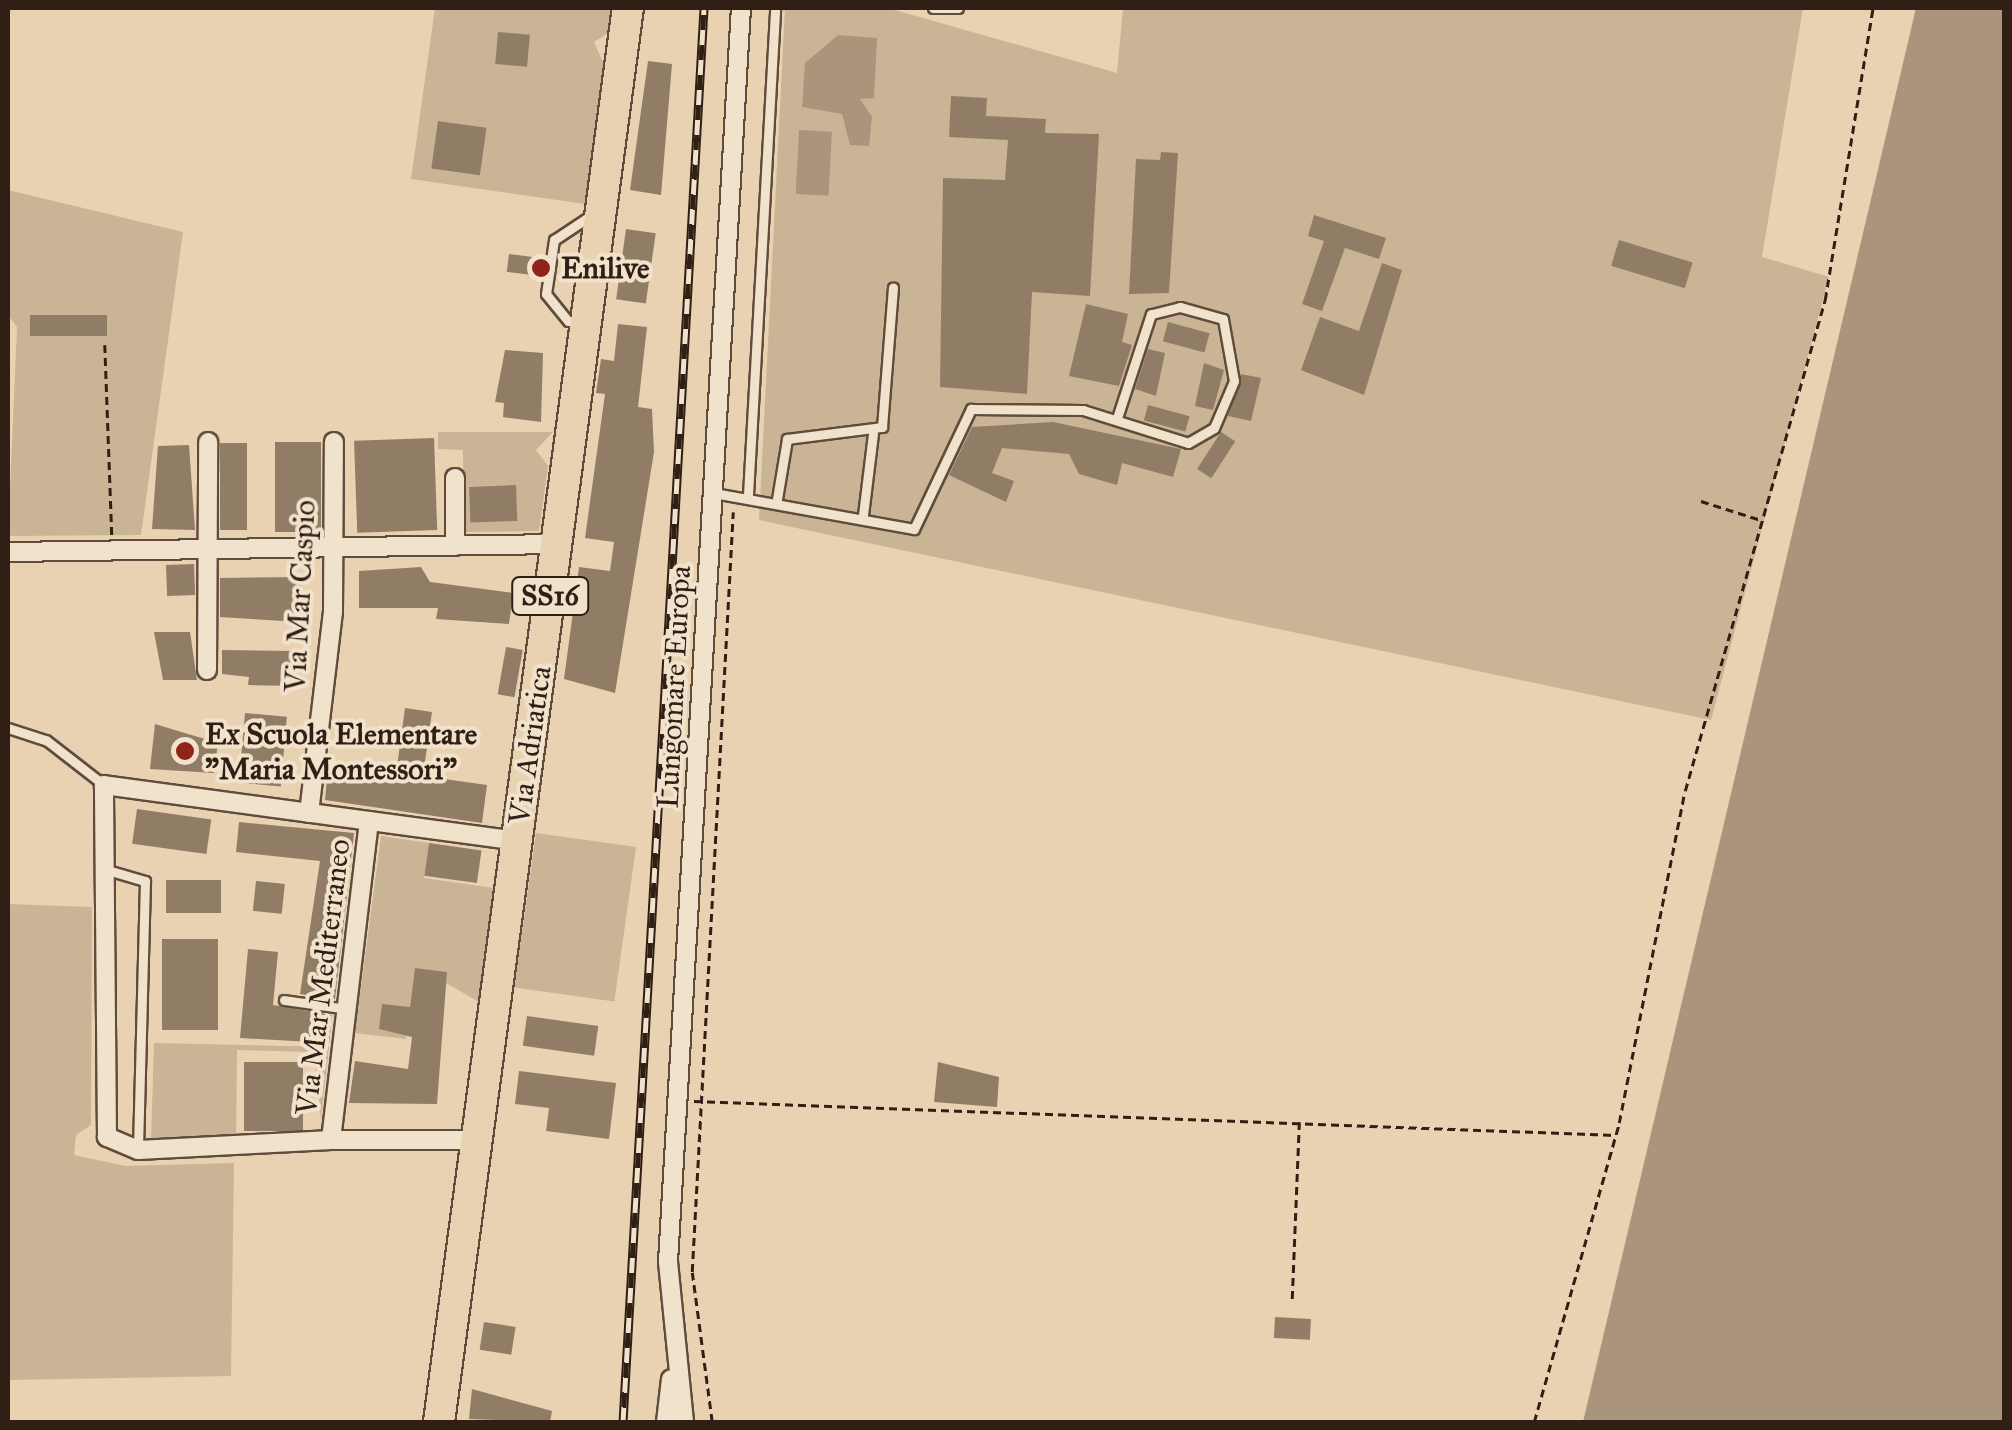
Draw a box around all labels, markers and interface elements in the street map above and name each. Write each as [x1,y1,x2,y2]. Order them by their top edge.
place label: Enilive [561,250,650,286]
marker: Enilive [530,257,552,279]
street label: Via Mar Caspio [277,499,323,693]
street label: Lungomare Europa [650,565,698,809]
road number: SS16 [510,573,590,619]
street label: Via Adriatica [501,663,559,827]
place label: Ex Scuola Elementare "Maria Montessori" [205,716,477,786]
marker: Ex Scuola Elementare "Maria Montessori" [174,740,196,762]
street label: Via Mar Mediterraneo [288,837,358,1117]

